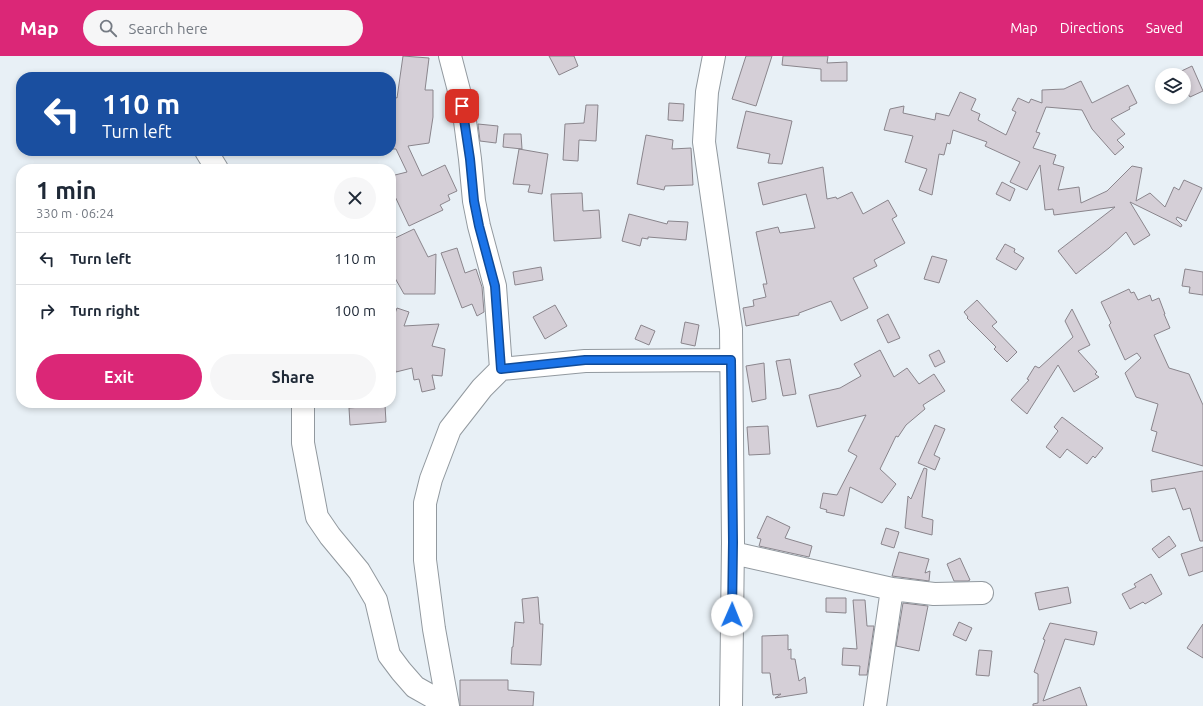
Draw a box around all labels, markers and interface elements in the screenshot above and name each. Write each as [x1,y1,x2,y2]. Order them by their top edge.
search box [83,10,363,46]
text: Map [20,17,59,39]
icon: search [97,17,119,39]
text: Search here [129,20,208,37]
text: Map [1010,20,1038,36]
text: Directions [1060,20,1124,36]
text: Saved [1146,20,1183,36]
map controls [1155,68,1191,104]
button: layers [1155,68,1191,104]
icon: left [36,88,88,140]
text: 110 m [102,88,180,119]
pin [445,89,479,123]
icon: arrive [451,95,473,117]
text: Turn left [102,121,172,141]
text: 1 min [36,177,97,204]
button: close [334,177,376,219]
text: 330 m · 06:24 [36,206,114,220]
icon: left [36,248,58,270]
text: Turn left [70,250,131,267]
text: 110 m [334,250,376,267]
icon: right [36,300,58,322]
text: Turn right [70,302,140,319]
text: 100 m [334,302,376,319]
button: Exit [36,354,202,400]
button: Share [210,354,376,400]
position arrow [711,594,753,636]

